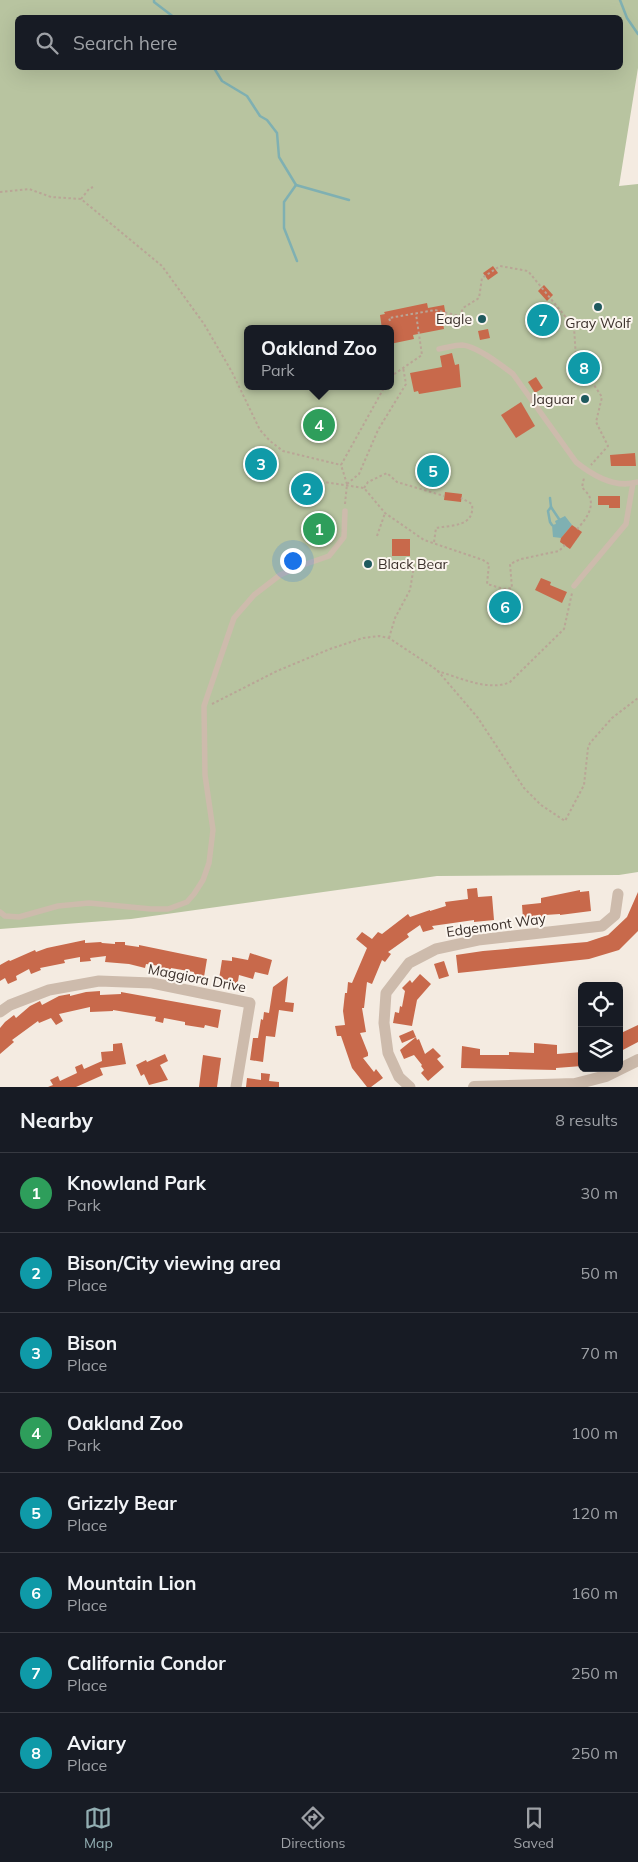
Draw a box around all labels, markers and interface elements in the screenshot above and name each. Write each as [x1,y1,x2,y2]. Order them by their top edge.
search box [15,15,623,70]
icon: search [33,29,61,57]
text: Search here [73,31,177,55]
pin: 7 [527,301,559,339]
marker: Gray Wolf [592,301,604,313]
place label: Eagle [436,310,472,328]
marker: Eagle [476,313,488,325]
place label: Gray Wolf [565,314,631,332]
popup [244,325,394,390]
text: Oakland Zoo [261,336,377,360]
pin: 8 [568,349,600,387]
text: Park [261,360,295,380]
place label: Jaguar [532,390,576,408]
marker: Jaguar [579,393,591,405]
pin: 4 [303,406,335,444]
pin: 3 [245,445,277,483]
pin: 5 [417,452,449,490]
pin: 2 [291,470,323,508]
pin: 1 [303,510,335,548]
your location [280,548,306,574]
place label: Black Bear [378,555,449,573]
marker: Black Bear [362,558,374,570]
pin: 6 [489,588,521,626]
street label: Edgemont Way [445,909,547,941]
street label: Maggiora Drive [146,960,248,996]
map controls [578,982,623,1072]
button: locate [578,982,623,1027]
button: layers [578,1027,623,1072]
text: Nearby [20,1107,93,1133]
text: 8 results [555,1110,618,1130]
text: Knowland Park [67,1171,206,1195]
text: 1 [31,1183,41,1203]
text: 30 m [581,1183,618,1203]
text: Park [67,1195,101,1215]
text: Bison/City viewing area [67,1251,281,1275]
text: 2 [31,1263,41,1283]
text: 50 m [581,1263,618,1283]
text: Place [67,1275,107,1295]
text: Bison [67,1331,117,1355]
text: 3 [31,1343,41,1363]
text: 70 m [581,1343,618,1363]
text: Place [67,1355,107,1375]
text: Oakland Zoo [67,1411,183,1435]
text: 4 [31,1423,41,1443]
text: 100 m [571,1423,618,1443]
text: Park [67,1435,101,1455]
text: Grizzly Bear [67,1491,177,1515]
text: 5 [31,1503,41,1523]
text: 120 m [571,1503,618,1523]
text: Place [67,1515,107,1535]
text: Mountain Lion [67,1571,196,1595]
text: 6 [31,1583,41,1603]
text: 160 m [571,1583,618,1603]
text: Place [67,1595,107,1615]
text: California Condor [67,1651,226,1675]
text: 7 [31,1663,41,1683]
text: 250 m [571,1663,618,1683]
text: Place [67,1675,107,1695]
text: Aviary [67,1731,126,1755]
text: 8 [31,1743,41,1763]
text: 250 m [571,1743,618,1763]
text: Place [67,1755,107,1775]
tab: Map [84,1804,113,1852]
tab: Directions [281,1804,346,1852]
tab: Saved [514,1804,554,1852]

